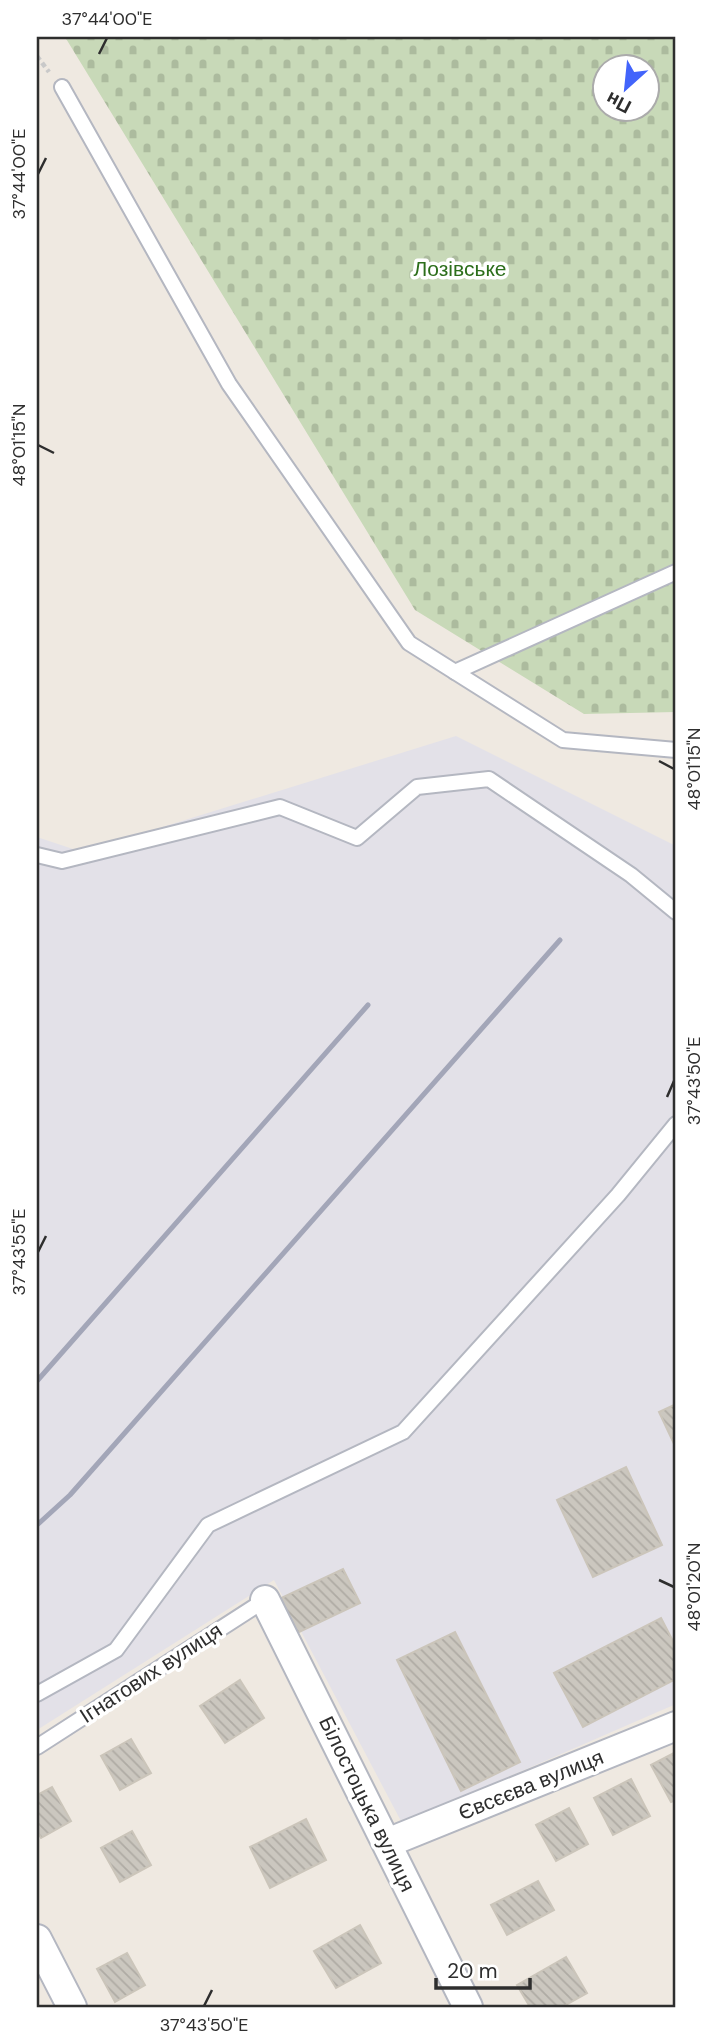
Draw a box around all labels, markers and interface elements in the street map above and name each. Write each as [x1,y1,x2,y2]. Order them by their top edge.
text: 37°44'00"E [62,7,152,31]
north arrow [590,52,660,122]
text: Пн [602,86,635,120]
text: 37°44'00"E [7,129,31,219]
park label: Лозівське [414,255,506,283]
text: 48°01'15"N [7,404,31,486]
text: 48°01'15"N [682,728,706,810]
text: 37°43'50"E [682,1037,706,1125]
text: 37°43'55"E [7,1208,31,1296]
text: 48°01'20"N [682,1542,706,1632]
street label: Ігнатових вулиця [74,1616,228,1730]
street label: Білостоцька вулиця [312,1711,422,1897]
street label: Євсєєва вулиця [454,1743,608,1827]
scale bar [436,1946,531,1990]
text: 20 m [447,1957,498,1985]
text: 37°43'50"E [160,2013,248,2037]

